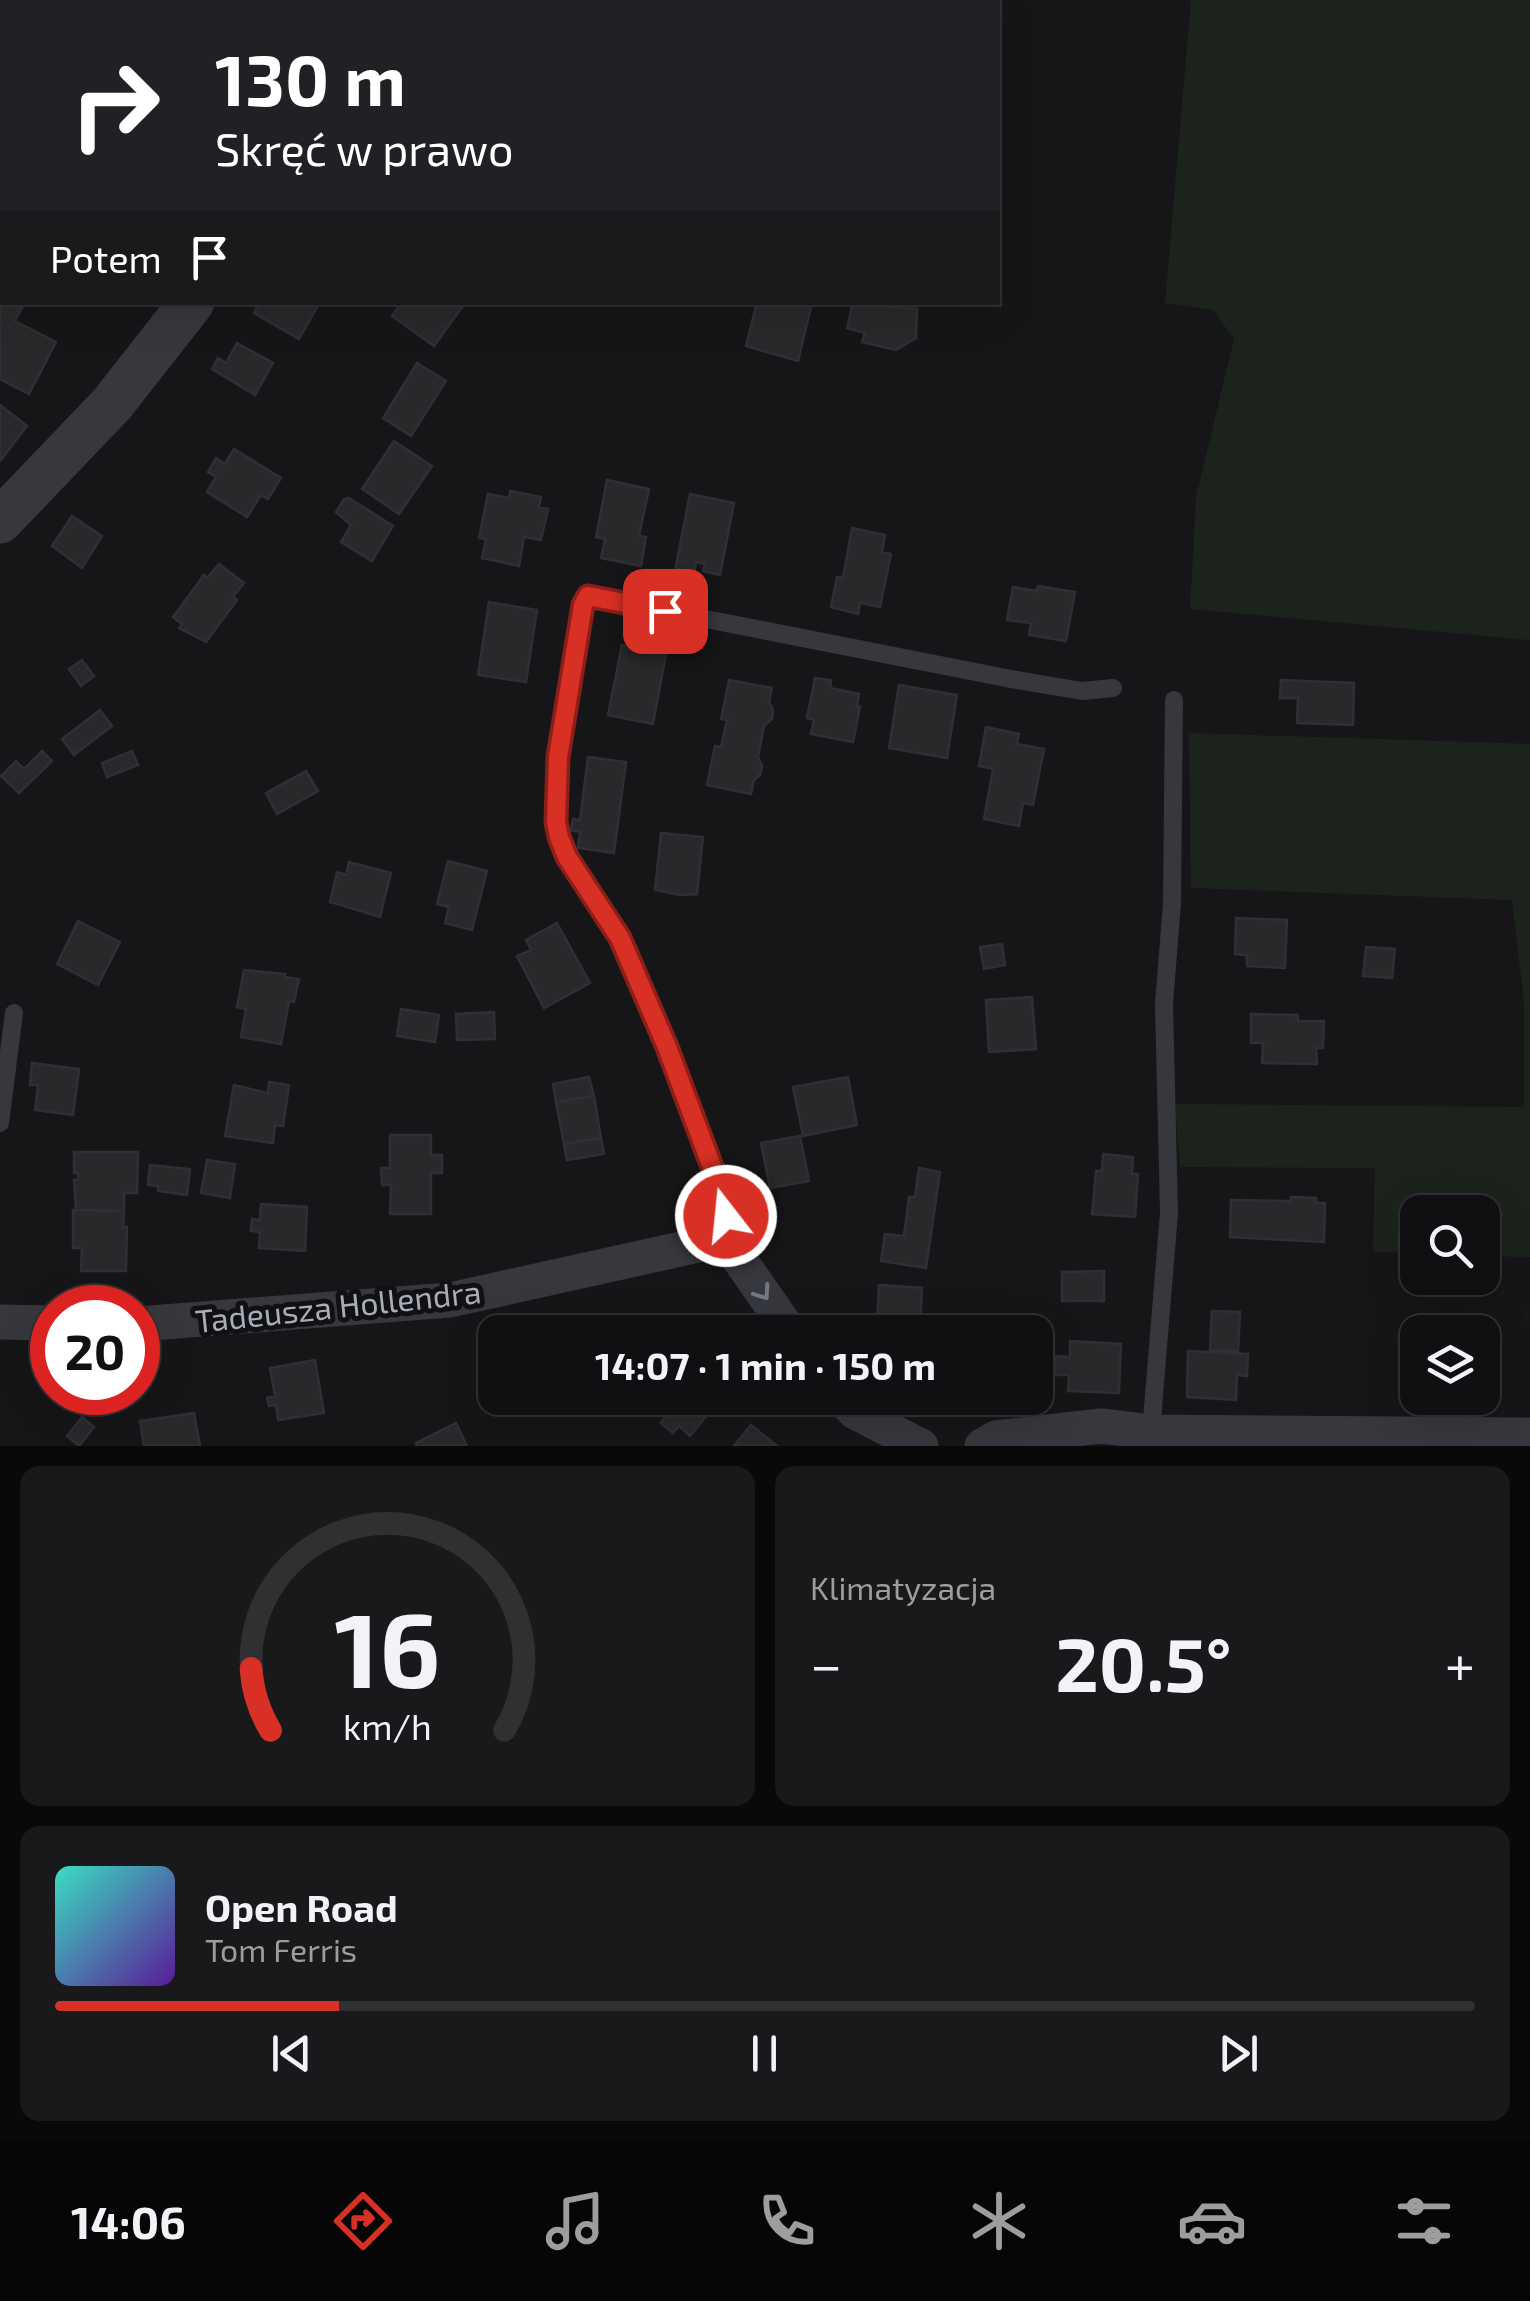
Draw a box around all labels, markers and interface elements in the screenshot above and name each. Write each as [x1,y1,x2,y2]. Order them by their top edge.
text: 130 m [215,36,406,120]
icon: right [50,40,180,170]
text: Skręć w prawo [215,121,514,175]
icon: arrive [182,230,237,285]
text: Potem [50,235,162,281]
pin [623,569,708,654]
icon: arrive [638,584,693,639]
position arrow [674,1164,778,1268]
map controls [1400,1195,1500,1415]
button: search [1400,1195,1500,1295]
street label: Tadeusza Hollendra [193,1271,483,1339]
one-way arrow [751,1281,769,1300]
speed limit sign: 20 [30,1285,160,1415]
button: layers [1400,1315,1500,1415]
text: 14:07 · 1 min · 150 m [595,1342,936,1388]
text: Klimatyzacja [810,1568,996,1606]
text: 16 [334,1584,441,1709]
text: 20.5° [1055,1617,1232,1707]
text: − [810,1630,842,1696]
text: + [1445,1630,1475,1696]
text: km/h [343,1704,432,1747]
text: Open Road [205,1884,398,1930]
text: Tom Ferris [205,1930,357,1968]
icon: previous [264,2026,319,2081]
icon: pause [737,2026,792,2081]
icon: next [1211,2026,1266,2081]
icon: directions [328,2186,398,2256]
icon: music [540,2186,610,2256]
icon: phone [752,2186,822,2256]
icon: climate [964,2186,1034,2256]
icon: car [1177,2186,1247,2256]
icon: filters [1389,2186,1459,2256]
text: 14:06 [71,2194,186,2248]

